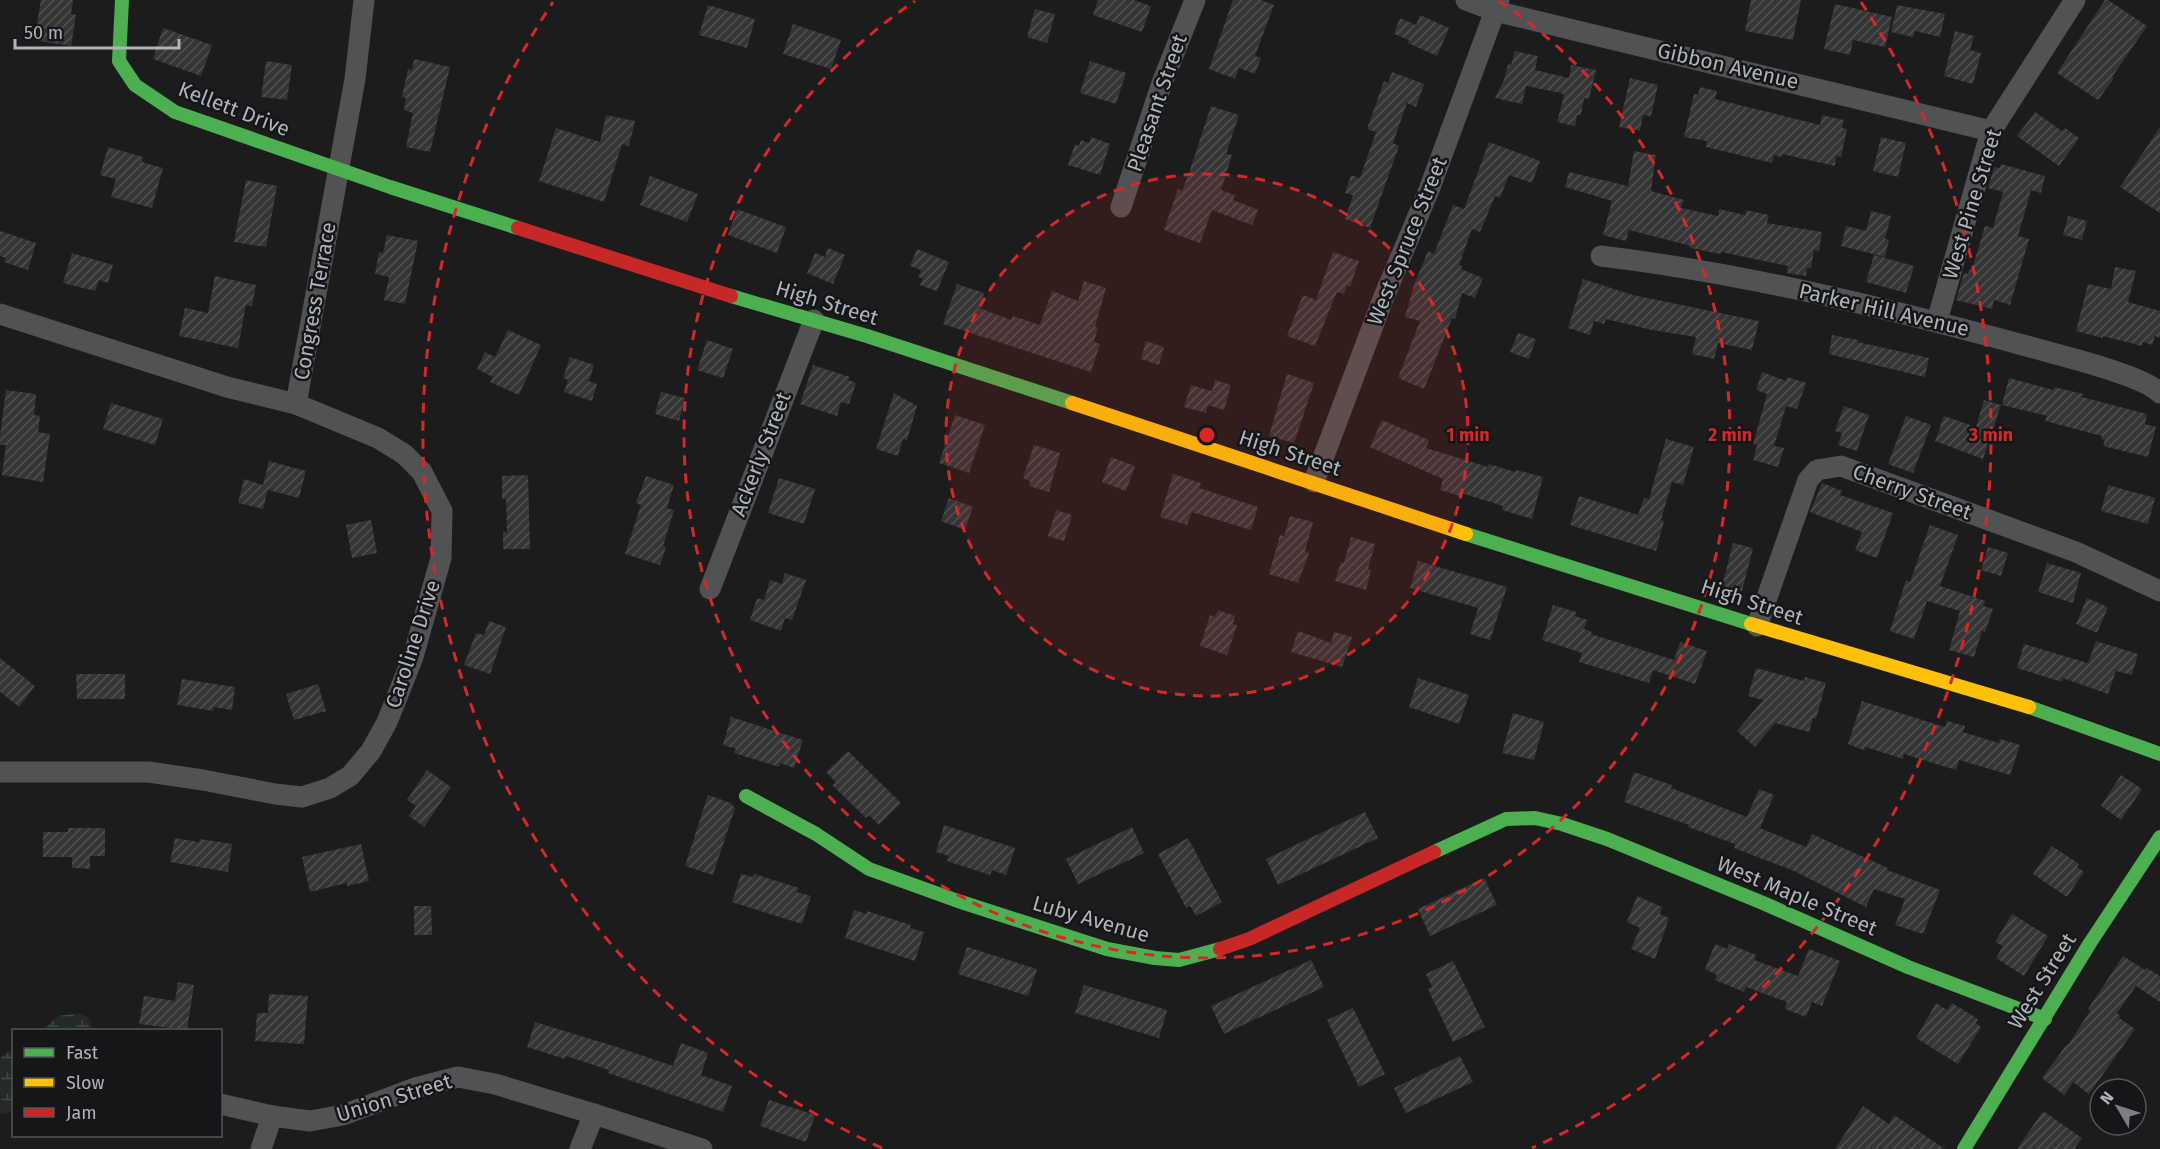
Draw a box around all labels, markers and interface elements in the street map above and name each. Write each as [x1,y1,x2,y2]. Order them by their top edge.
scale bar [15,12,178,50]
text: 50 m [24,22,63,44]
street label: Pleasant Street [1121,30,1193,175]
street label: Gibbon Avenue [1655,37,1801,95]
street label: Kellett Drive [175,76,293,142]
street label: West Pine Street [1937,125,2007,282]
street label: West Spruce Street [1361,153,1453,329]
street label: Congress Terrace [288,220,342,382]
street label: High Street [773,275,882,331]
street label: Parker Hill Avenue [1796,278,1972,342]
street label: Ackerly Street [725,388,797,520]
street label: High Street [1236,424,1345,482]
text: 1 min [1446,424,1490,446]
text: 2 min [1708,424,1752,446]
text: 3 min [1968,424,2013,446]
centre of rings [1197,425,1217,445]
street label: Cherry Street [1849,459,1975,526]
street label: High Street [1698,573,1807,631]
street label: Caroline Drive [380,577,446,711]
street label: West Maple Street [1713,850,1882,942]
street label: Luby Avenue [1030,890,1152,948]
street label: West Street [2002,928,2082,1034]
legend [12,1029,222,1137]
text: Fast [66,1042,99,1064]
street label: Union Street [333,1068,455,1128]
text: Slow [66,1072,105,1094]
north arrow [2088,1077,2148,1137]
text: N [2096,1088,2117,1108]
text: Jam [66,1102,97,1124]

